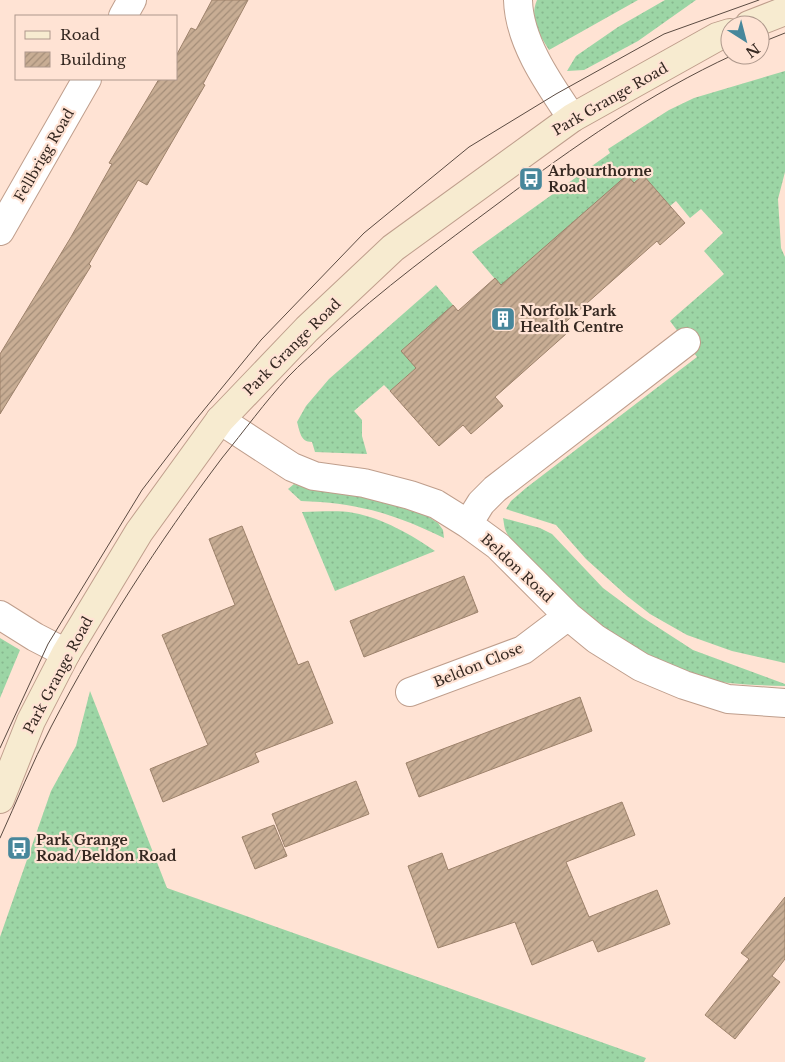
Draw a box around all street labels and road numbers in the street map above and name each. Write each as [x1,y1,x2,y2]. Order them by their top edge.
street label: Park Grange Road [549,58,671,139]
street label: Fellbrigg Road [10,105,78,205]
street label: Park Grange Road [240,294,345,399]
street label: Beldon Road [477,530,557,607]
street label: Park Grange Road [19,613,97,737]
street label: Beldon Close [431,639,525,691]

